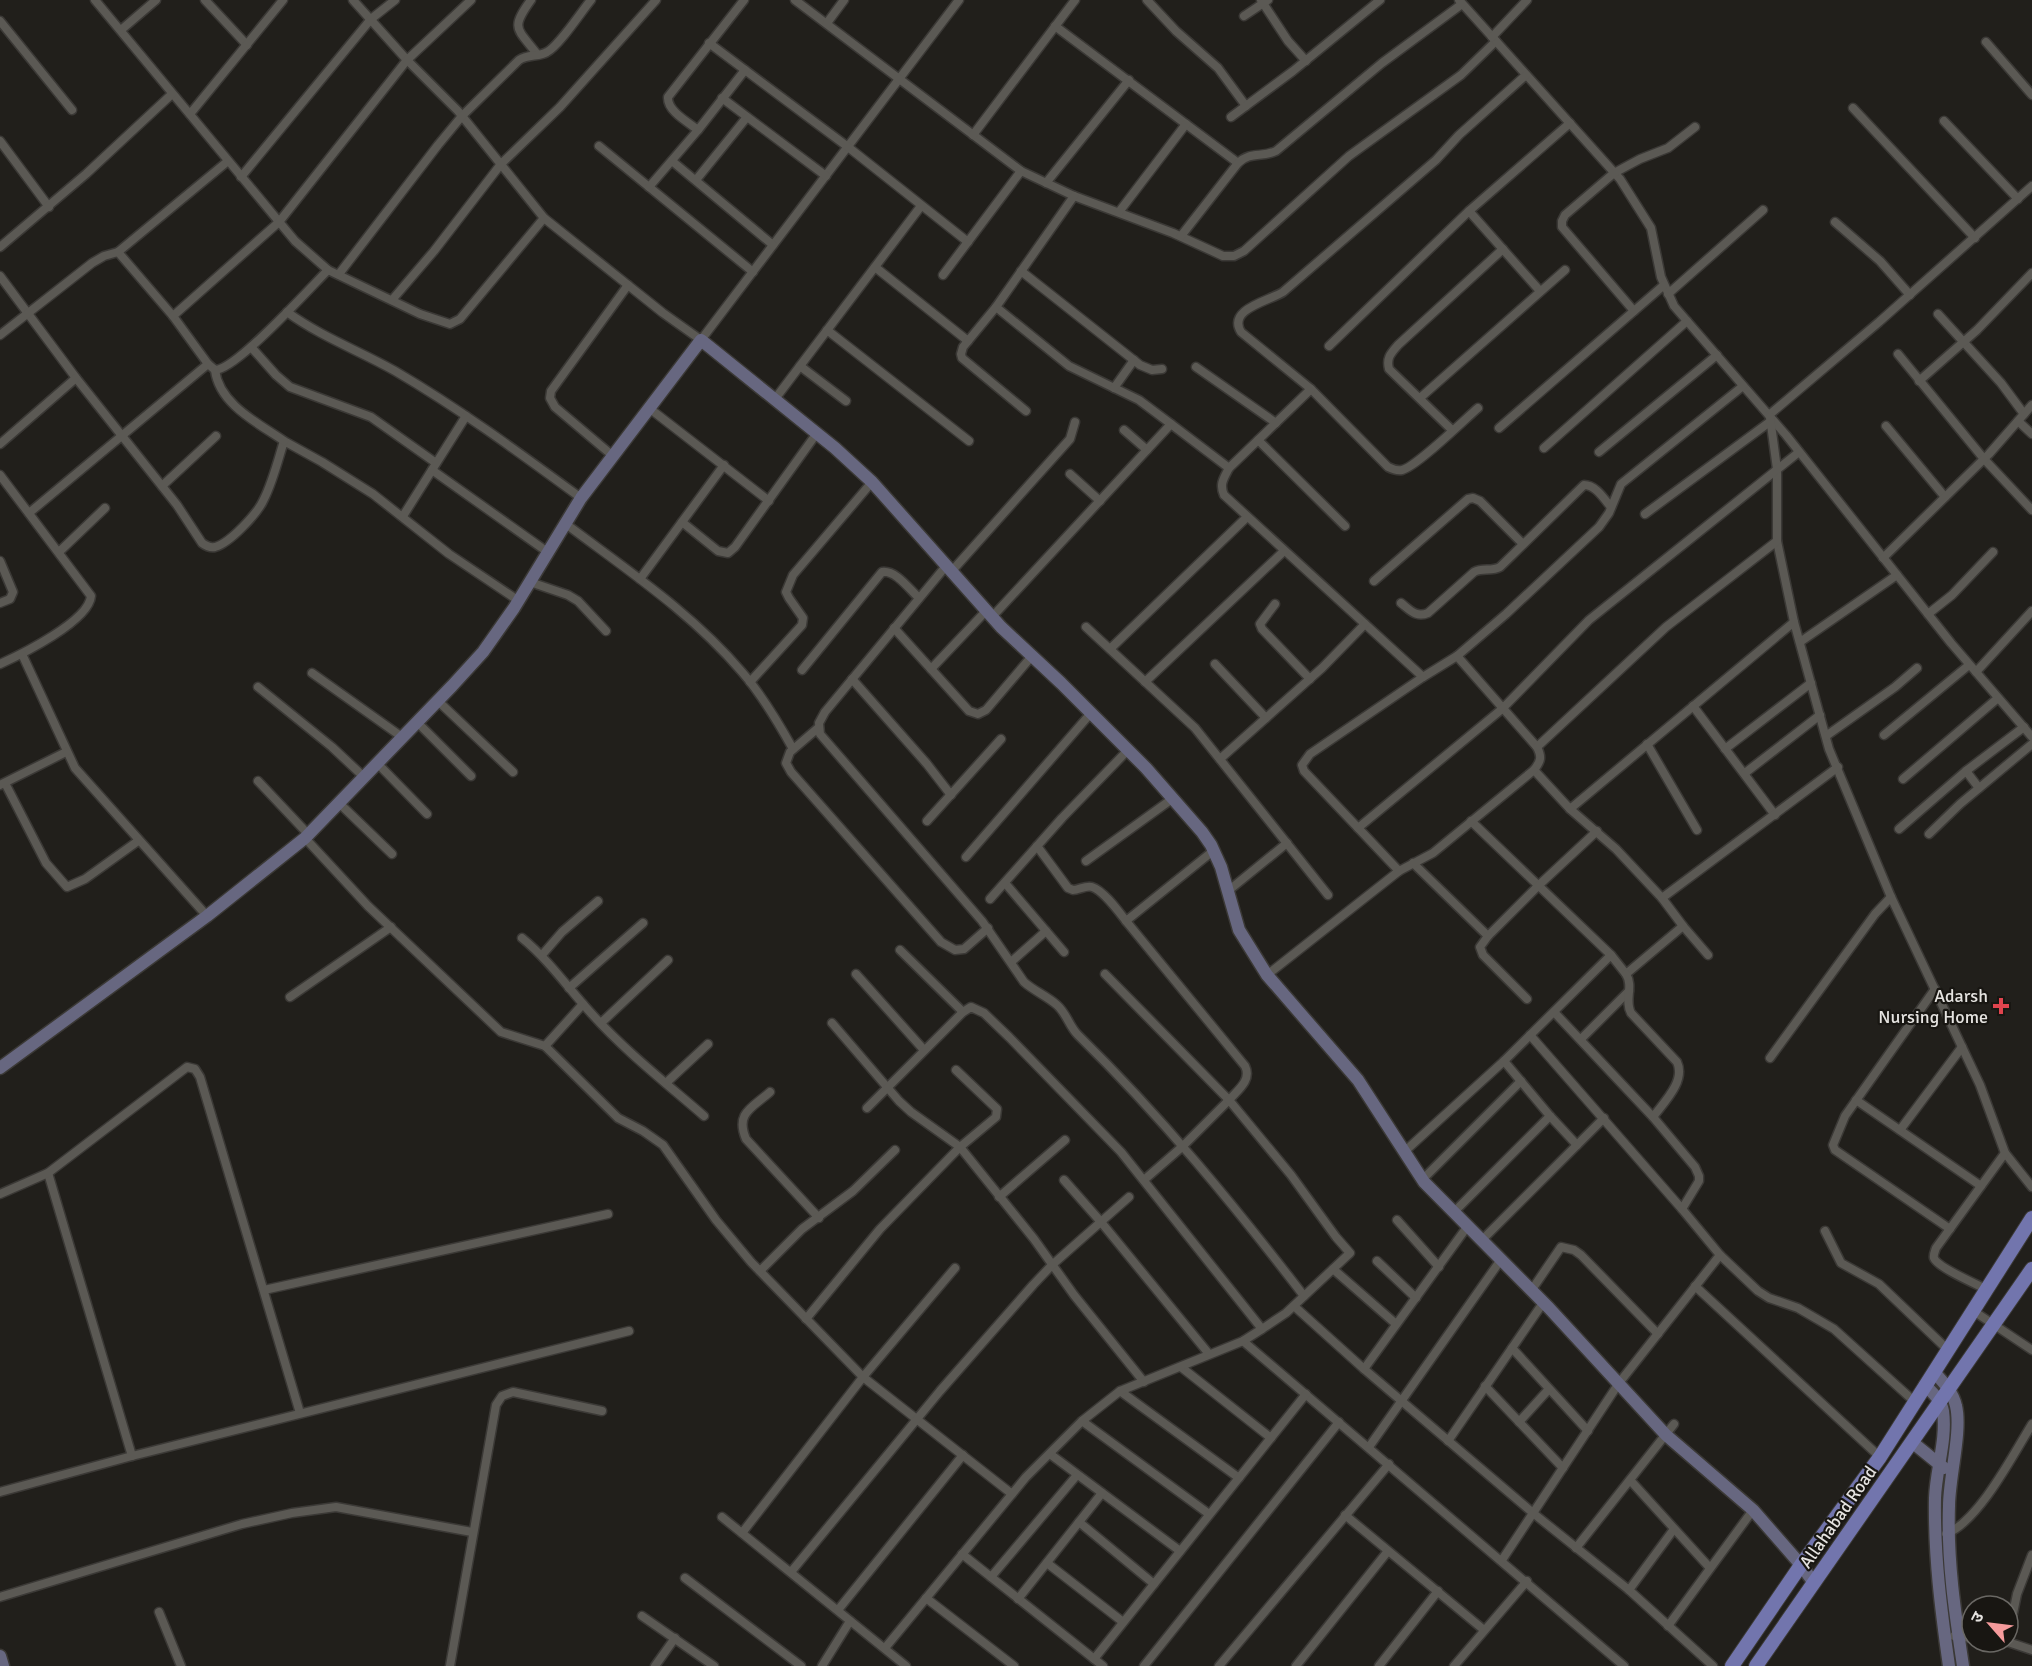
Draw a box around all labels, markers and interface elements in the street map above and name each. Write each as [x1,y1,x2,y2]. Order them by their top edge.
place label: Adarsh Nursing Home [1878,985,1988,1028]
marker: Adarsh Nursing Home [1992,997,2010,1015]
street label: Allahabad Road [1795,1462,1881,1572]
north arrow [1960,1594,2020,1654]
text: उ [1967,1608,1989,1626]

